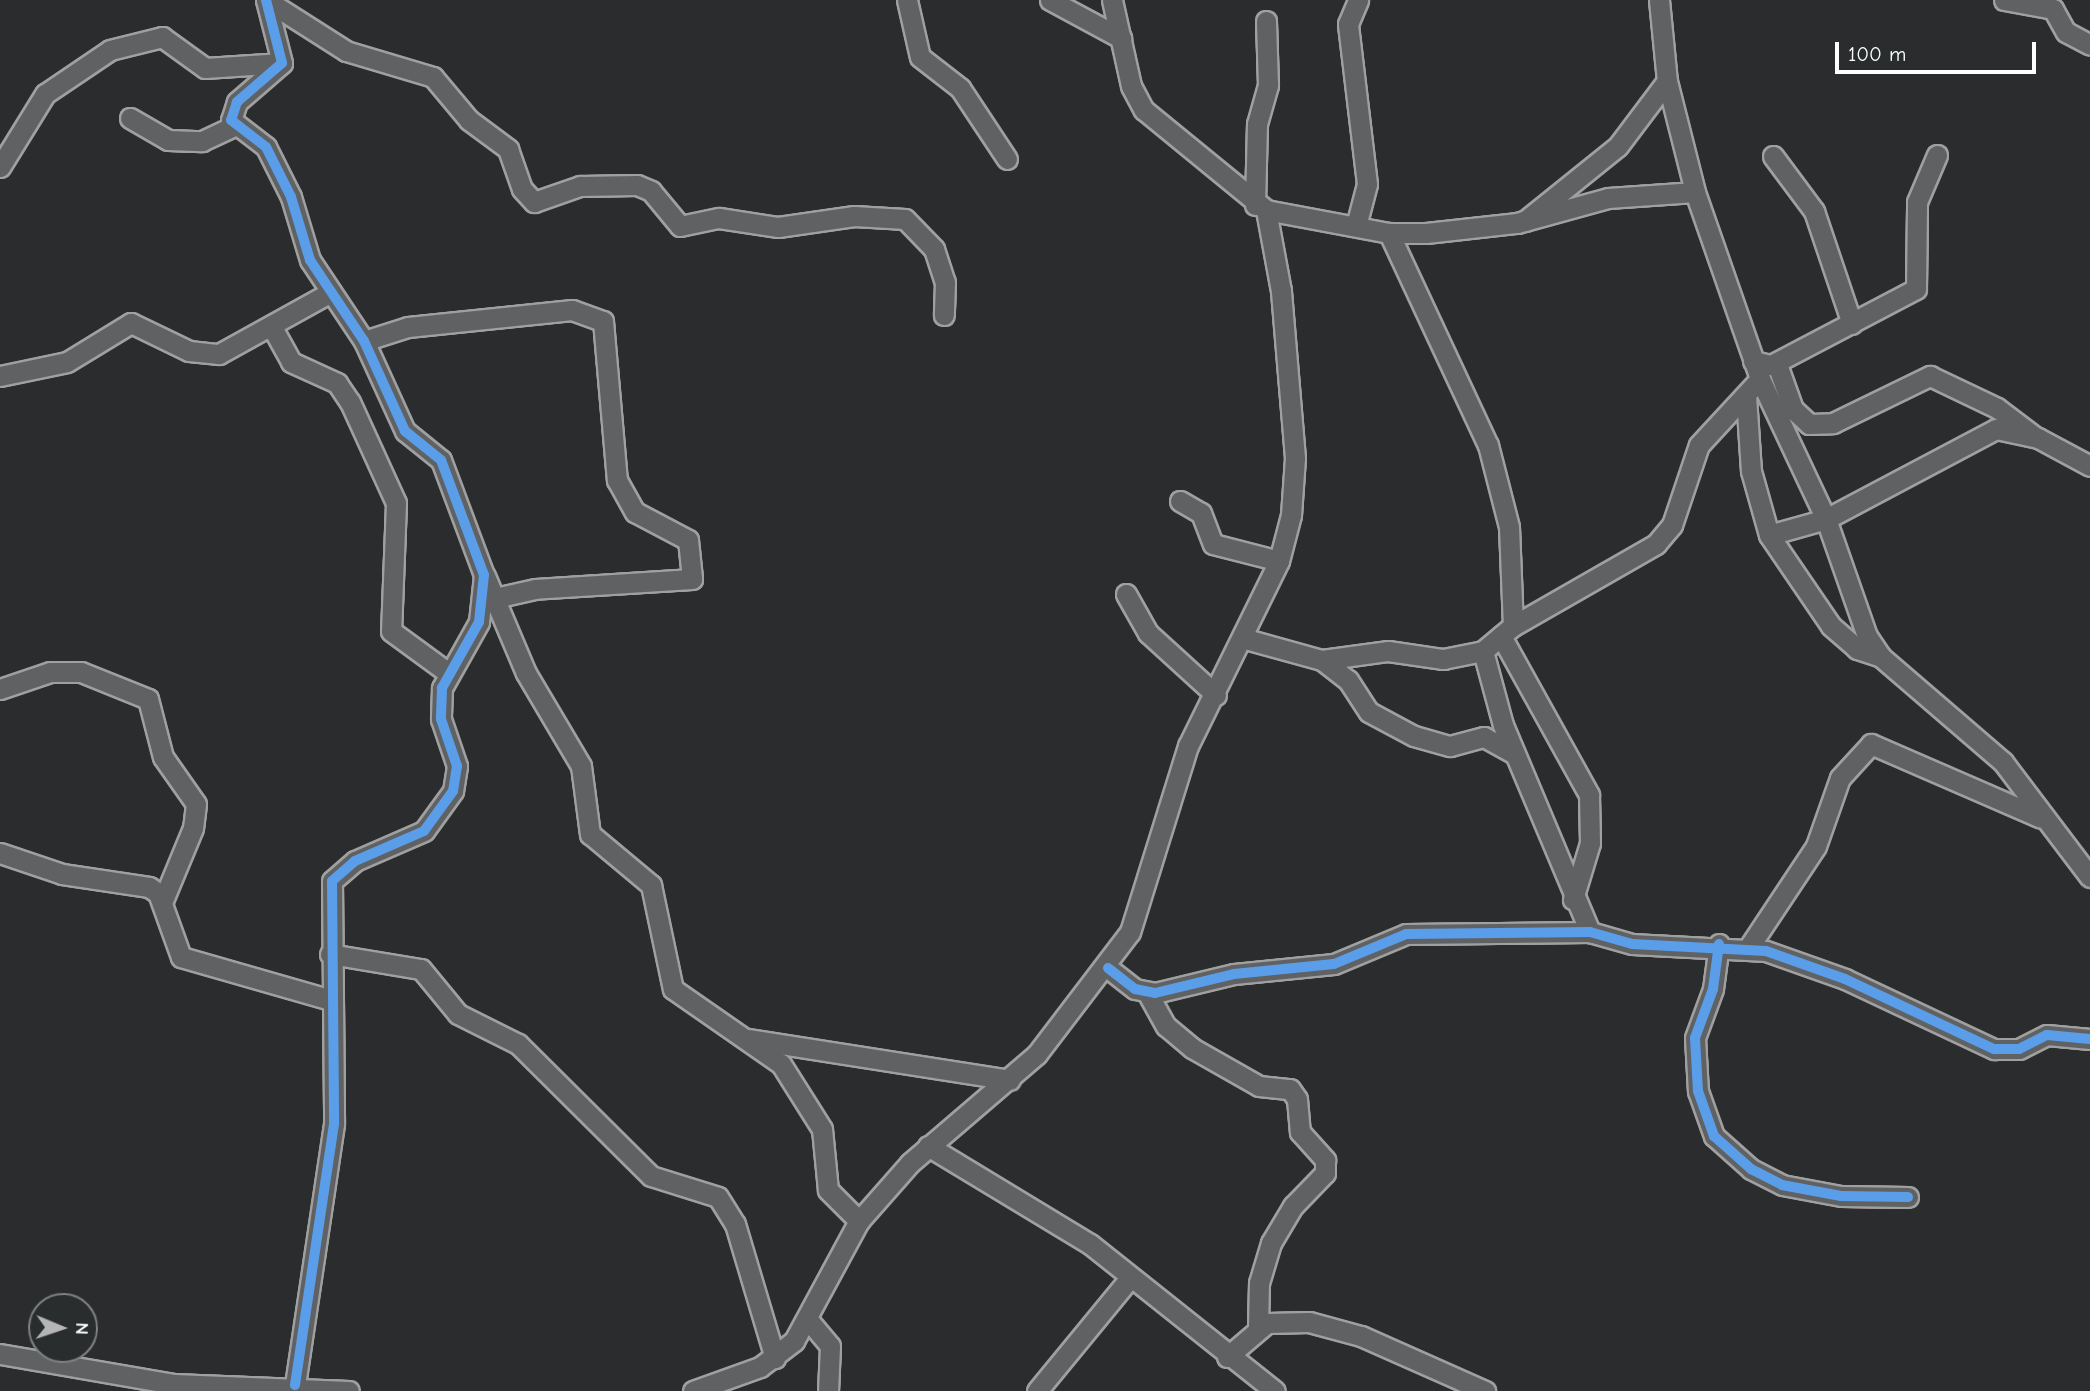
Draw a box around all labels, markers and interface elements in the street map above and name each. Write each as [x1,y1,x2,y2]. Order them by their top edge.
scale bar [1838,28,2039,72]
text: 100 m [1848,42,1906,66]
north arrow [28,1293,98,1363]
text: N [71,1322,93,1335]

